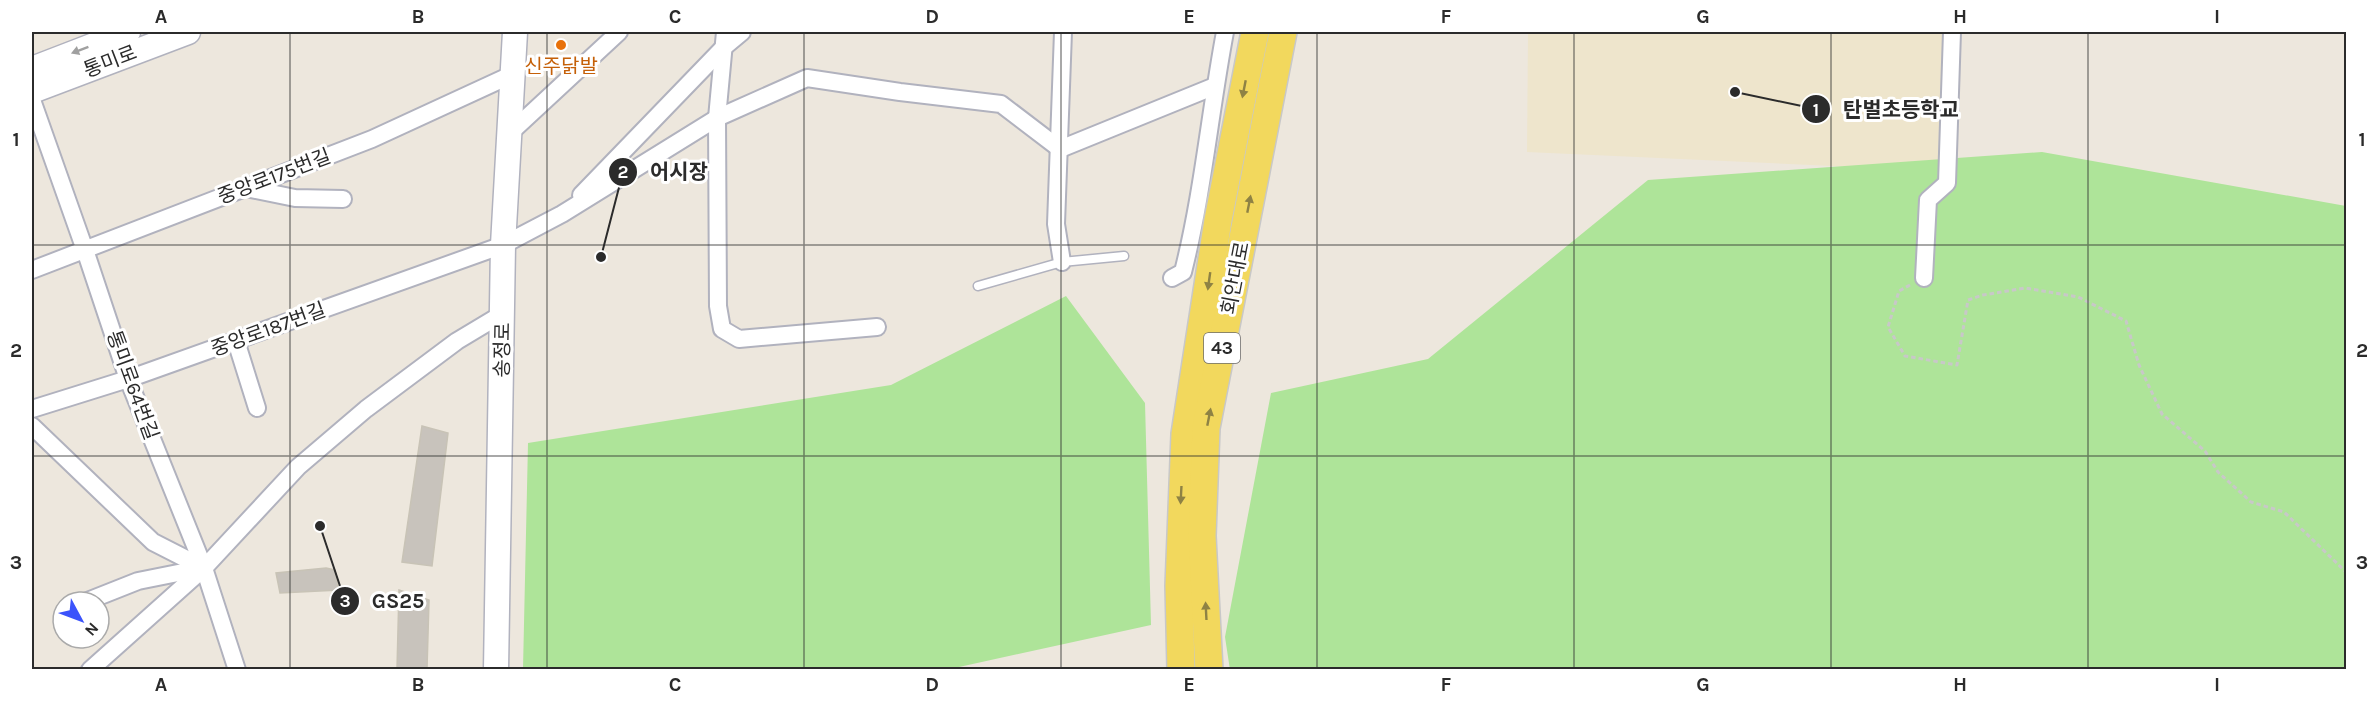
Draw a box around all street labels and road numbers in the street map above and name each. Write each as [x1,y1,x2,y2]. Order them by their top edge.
street label: 통미로 [80,41,140,82]
street label: 중앙로175번길 [214,144,334,209]
street label: 회안대로 [1217,240,1254,316]
street label: 중앙로187번길 [208,298,329,361]
street label: 송정로 [491,322,514,378]
street label: 통미로64번길 [102,327,163,443]
road number: 43 [1204,333,1240,363]

